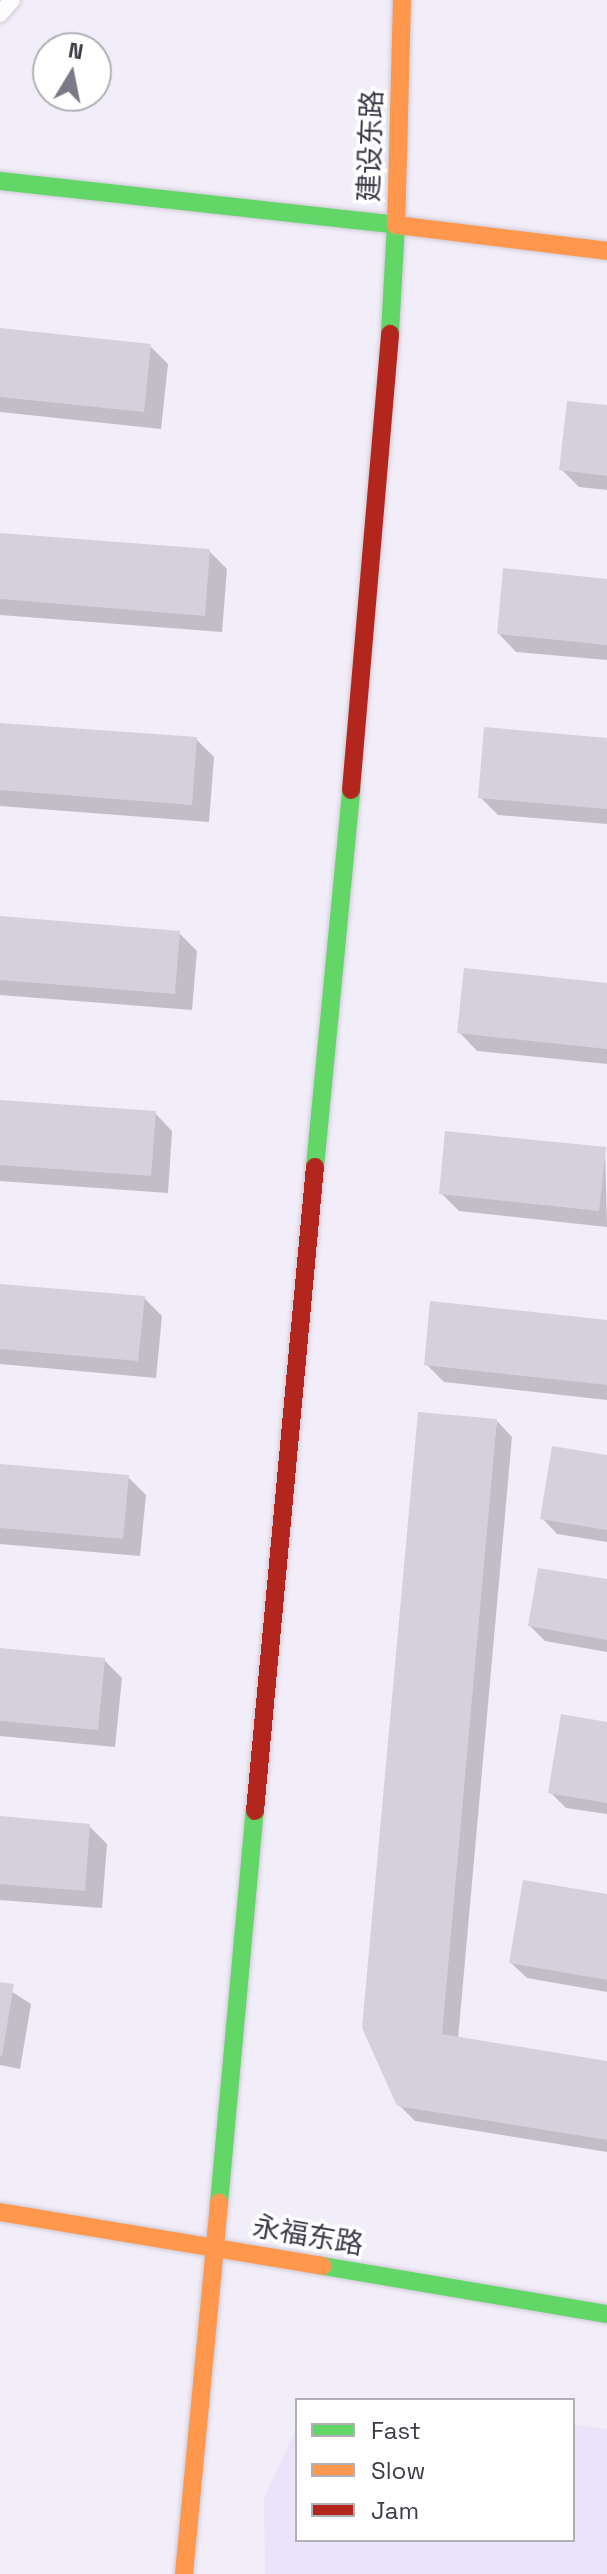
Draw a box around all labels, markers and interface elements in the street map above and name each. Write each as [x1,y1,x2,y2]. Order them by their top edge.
north arrow [32,32,112,112]
text: N [66,35,86,65]
street label: 建设东路 [351,89,389,203]
street label: 永福东路 [250,2209,366,2261]
legend [295,2398,575,2542]
text: Fast [371,2415,421,2446]
text: Slow [371,2455,425,2486]
text: Jam [371,2495,419,2526]

